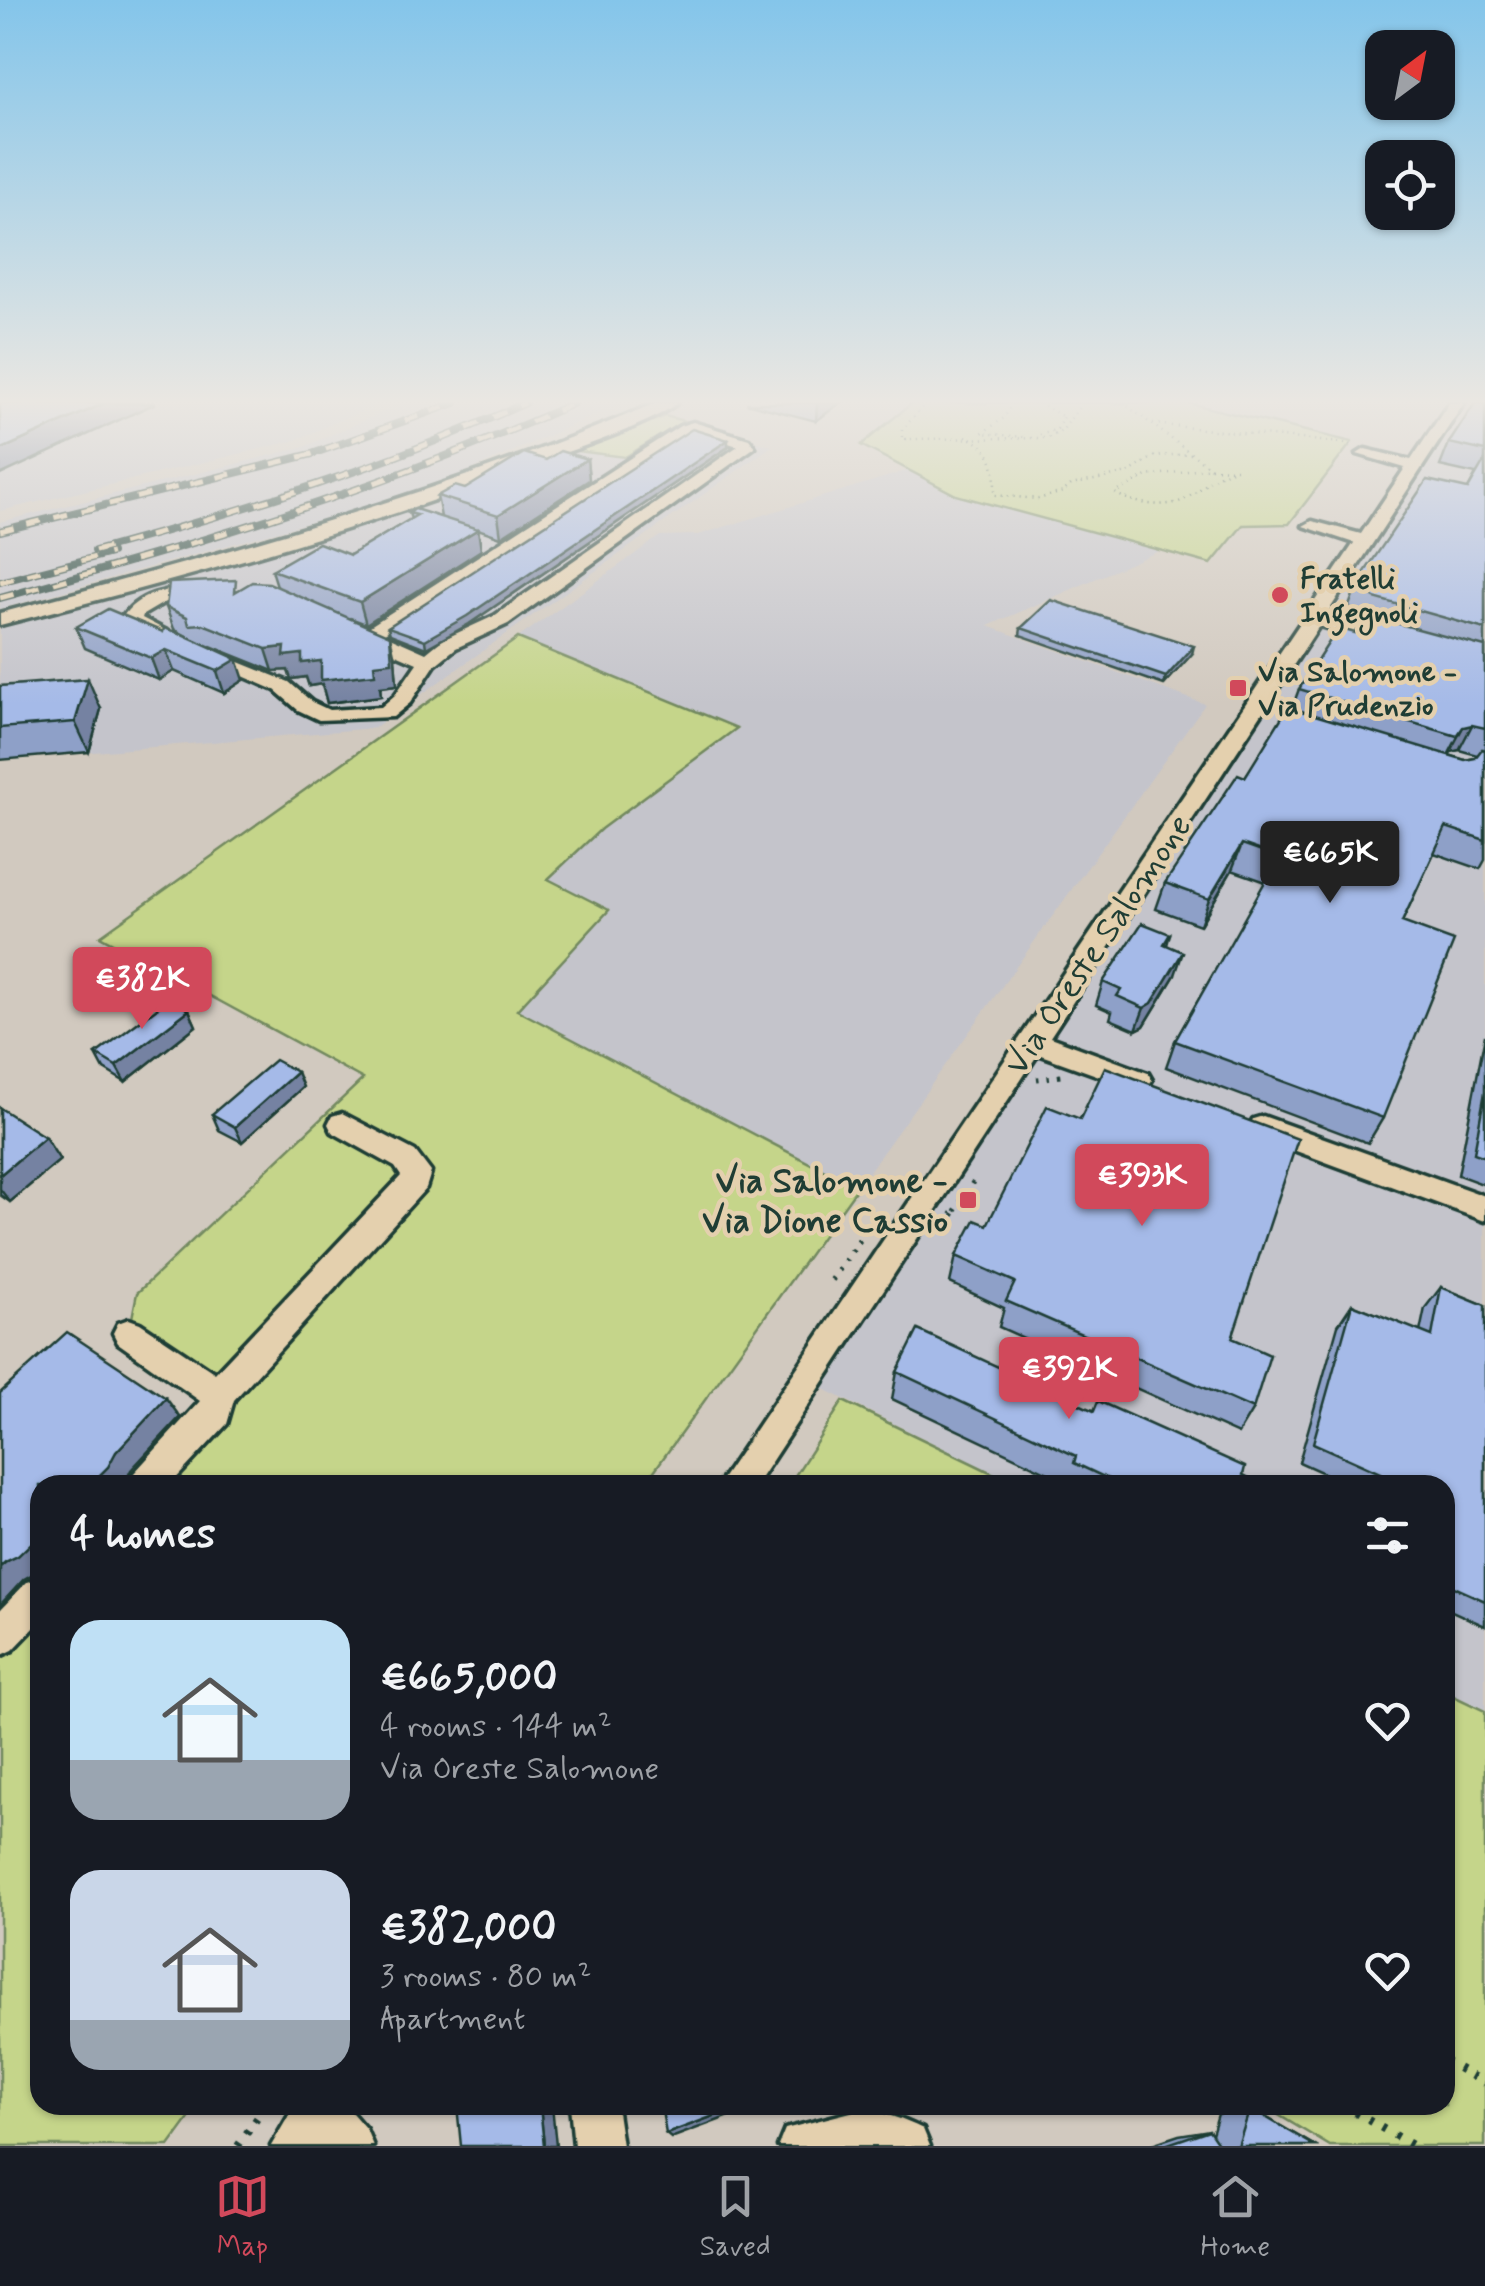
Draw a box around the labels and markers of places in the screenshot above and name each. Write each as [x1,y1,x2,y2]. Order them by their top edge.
place label: Fratelli Ingegnoli [1300,560,1418,637]
marker: Fratelli Ingegnoli [1269,584,1291,606]
place label: Via Salomone - Via Prudenzio [1258,653,1457,726]
marker: Via Salomone - Via Prudenzio [1227,677,1249,699]
pin: €665K [1260,821,1400,906]
pin: €382K [72,947,212,1032]
pin: €393K [1072,1144,1212,1229]
place label: Via Salomone - Via Dione Cassio [702,1159,948,1245]
marker: Via Salomone - Via Dione Cassio [957,1189,979,1211]
pin: €392K [999,1337,1139,1422]

